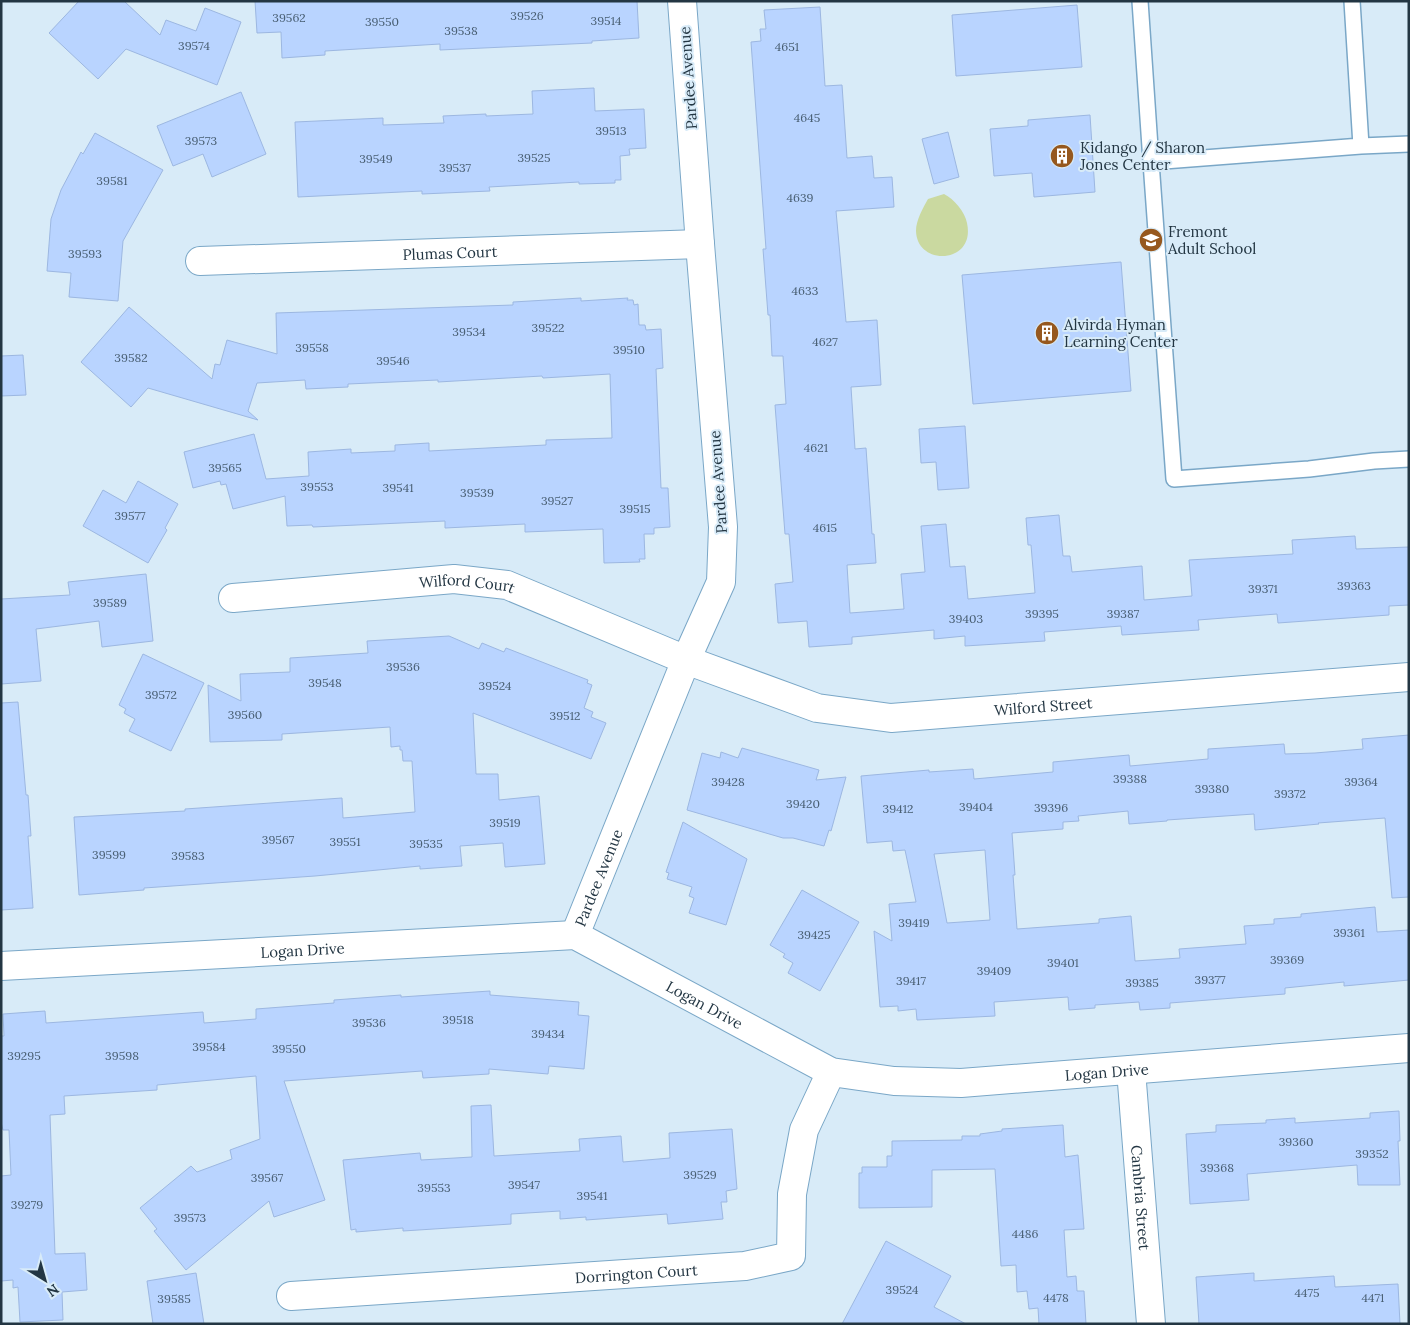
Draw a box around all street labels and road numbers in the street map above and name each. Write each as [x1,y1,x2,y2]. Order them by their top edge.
street label: Pardee Avenue [675,26,701,130]
street label: Plumas Court [402,241,498,264]
street label: Pardee Avenue [705,430,731,534]
street label: Wilford Court [418,569,518,597]
street label: Wilford Street [993,693,1093,719]
street label: Pardee Avenue [570,826,626,929]
street label: Logan Drive [260,938,345,961]
street label: Logan Drive [663,976,746,1033]
street label: Logan Drive [1064,1059,1149,1084]
street label: Cambria Street [1127,1144,1155,1251]
street label: Dorrington Court [574,1260,698,1287]

